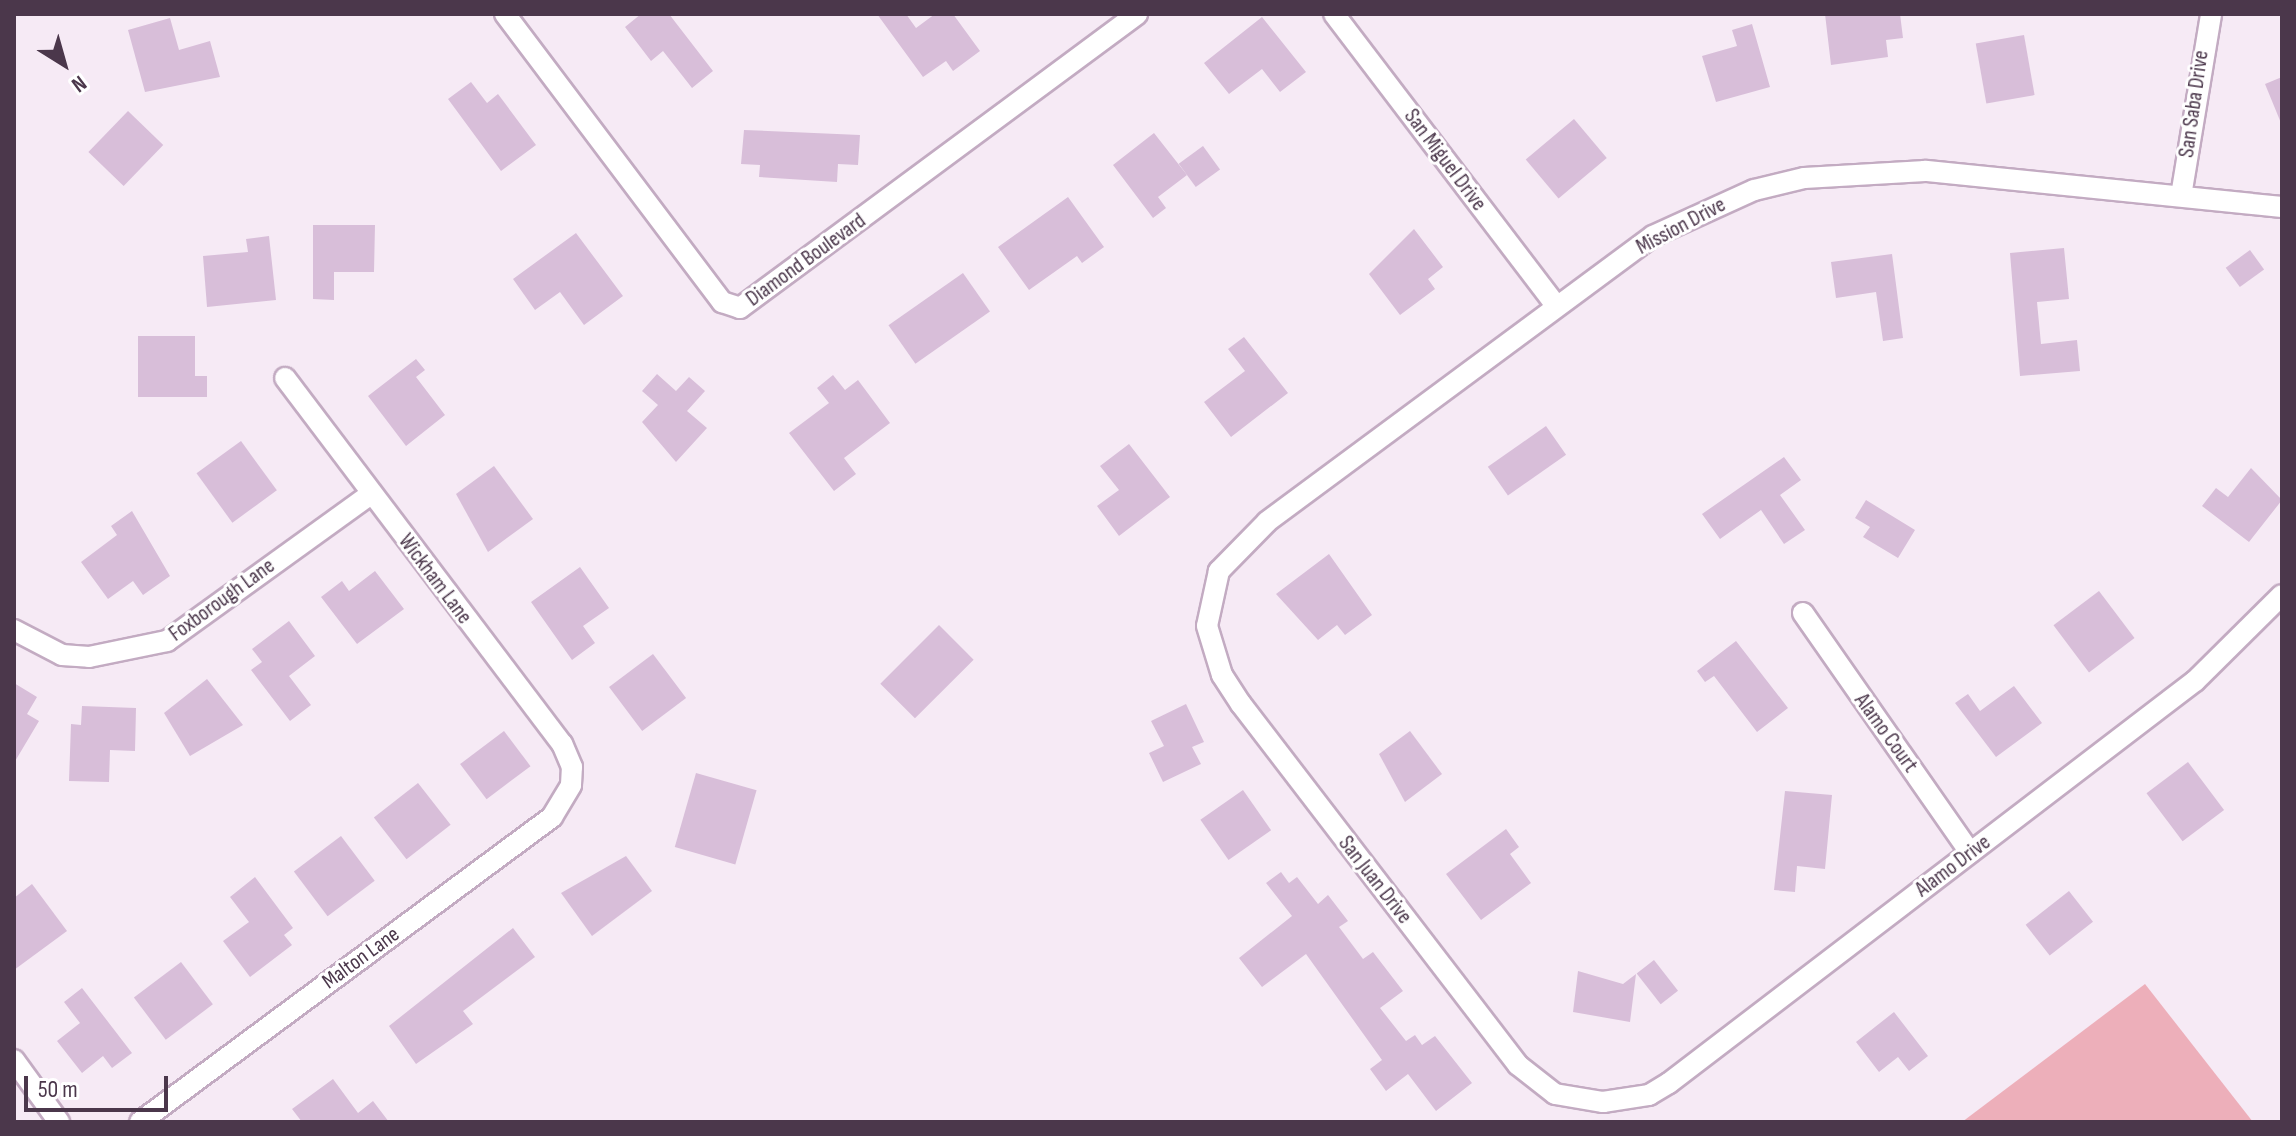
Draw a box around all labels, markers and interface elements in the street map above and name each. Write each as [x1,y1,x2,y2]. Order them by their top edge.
north arrow [24,24,104,104]
street label: San Saba Drive [2173,49,2215,159]
text: N [66,69,92,98]
street label: San Miguel Drive [1398,104,1492,216]
street label: Mission Drive [1632,192,1730,260]
street label: Diamond Boulevard [741,208,871,312]
street label: Wickham Lane [393,529,477,629]
street label: Foxborough Lane [164,553,280,647]
street label: Alamo Court [1849,688,1923,778]
street label: Alamo Drive [1910,829,1996,903]
street label: San Juan Drive [1332,831,1418,929]
street label: Malton Lane [317,921,405,995]
scale bar [28,1060,172,1110]
text: 50 m [38,1075,78,1104]

